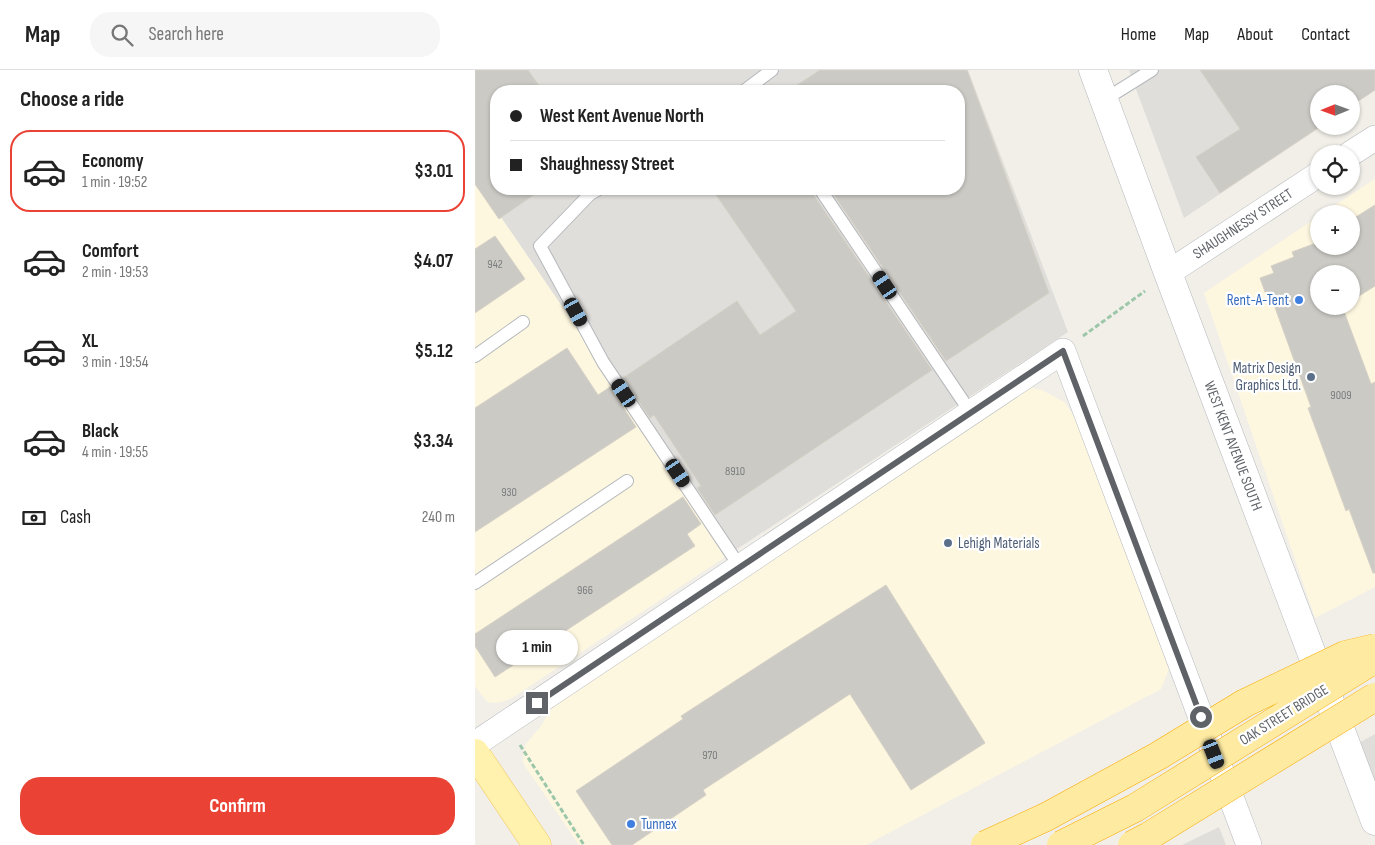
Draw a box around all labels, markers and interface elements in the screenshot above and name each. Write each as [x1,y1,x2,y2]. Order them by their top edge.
search box [90,12,440,57]
text: Map [25,20,60,49]
icon: search [108,21,136,49]
text: Search here [148,23,224,46]
text: Home [1121,24,1156,45]
text: Map [1184,24,1209,45]
text: About [1237,24,1273,45]
text: Contact [1301,24,1350,45]
north arrow [1310,85,1360,135]
map controls [1310,85,1360,315]
text: Choose a ride [20,86,124,113]
text: West Kent Avenue North [540,105,704,128]
button: locate [1310,145,1360,195]
icon: car [22,149,67,194]
text: Economy [82,150,144,173]
text: Shaughnessy Street [540,153,674,176]
text: $3.01 [414,160,453,183]
text: 1 min · 19:52 [82,173,147,192]
street label: SHAUGHNESSY STREET [1189,185,1297,263]
button: + [1310,205,1360,255]
icon: car [22,239,67,284]
text: Comfort [82,240,139,263]
text: $4.07 [413,250,453,273]
house number: 942 [487,257,503,272]
text: 2 min · 19:53 [82,263,148,282]
button: − [1310,265,1360,315]
car [870,268,899,302]
place label: Rent-A-Tent [1227,291,1289,310]
marker: Rent-A-Tent [1293,294,1305,306]
car [562,295,589,329]
icon: car [22,329,67,374]
text: XL [82,330,98,353]
text: $5.12 [415,340,453,363]
text: 3 min · 19:54 [82,353,148,372]
place label: Matrix Design Graphics Ltd. [1233,359,1301,395]
marker: Matrix Design Graphics Ltd. [1305,371,1317,383]
car [609,376,638,410]
street label: WEST KENT AVENUE SOUTH [1200,379,1266,513]
house number: 9009 [1330,388,1352,403]
icon: car [22,419,67,464]
text: Black [82,420,119,443]
text: $3.34 [413,430,453,453]
text: 4 min · 19:55 [82,443,148,462]
car [663,456,692,490]
house number: 8910 [725,464,745,479]
house number: 930 [501,485,517,500]
icon: cash [20,504,48,532]
text: Cash [60,506,91,529]
text: 240 m [422,508,455,527]
place label: Lehigh Materials [958,534,1040,553]
marker: Lehigh Materials [942,537,954,549]
house number: 966 [577,583,593,598]
callout: 1 min [496,630,578,666]
text: 1 min [522,638,552,657]
street label: OAK STREET BRIDGE [1236,680,1332,750]
route end [526,692,548,714]
route start [1190,706,1212,728]
car [1201,737,1226,771]
house number: 970 [702,748,718,763]
button: Confirm [20,777,455,835]
place label: Tunnex [641,815,677,834]
marker: Tunnex [625,818,637,830]

